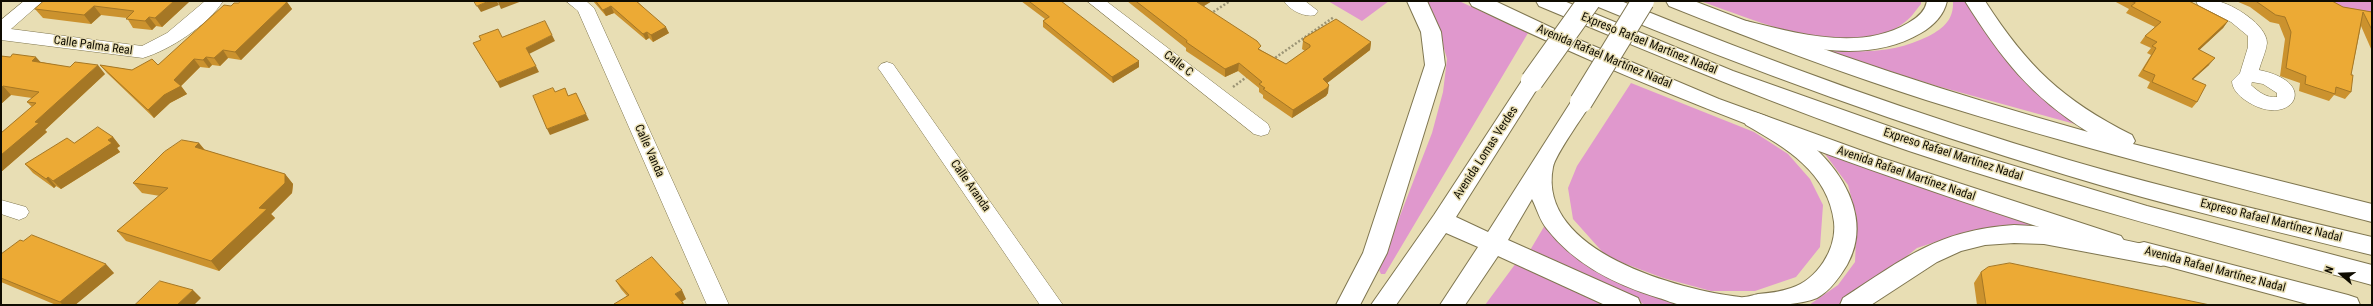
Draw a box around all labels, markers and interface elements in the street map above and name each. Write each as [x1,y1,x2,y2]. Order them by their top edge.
street label: Expreso Rafael Martínez Nadal [1579,10,1719,78]
street label: Avenida Rafael Martínez Nadal [1534,22,1674,92]
street label: Calle Palma Real [53,33,133,59]
street label: Calle C [1160,48,1196,80]
street label: Avenida Lomas Verdes [1451,104,1521,202]
street label: Calle Vanda [631,122,667,180]
street label: Expreso Rafael Martínez Nadal [1882,126,2024,184]
street label: Avenida Rafael Martínez Nadal [1835,144,1977,204]
street label: Calle Aranda [947,157,993,215]
street label: Expreso Rafael Martínez Nadal [2199,196,2343,246]
street label: Avenida Rafael Martínez Nadal [2143,244,2287,296]
north arrow [2321,254,2361,294]
text: N [2322,265,2336,275]

